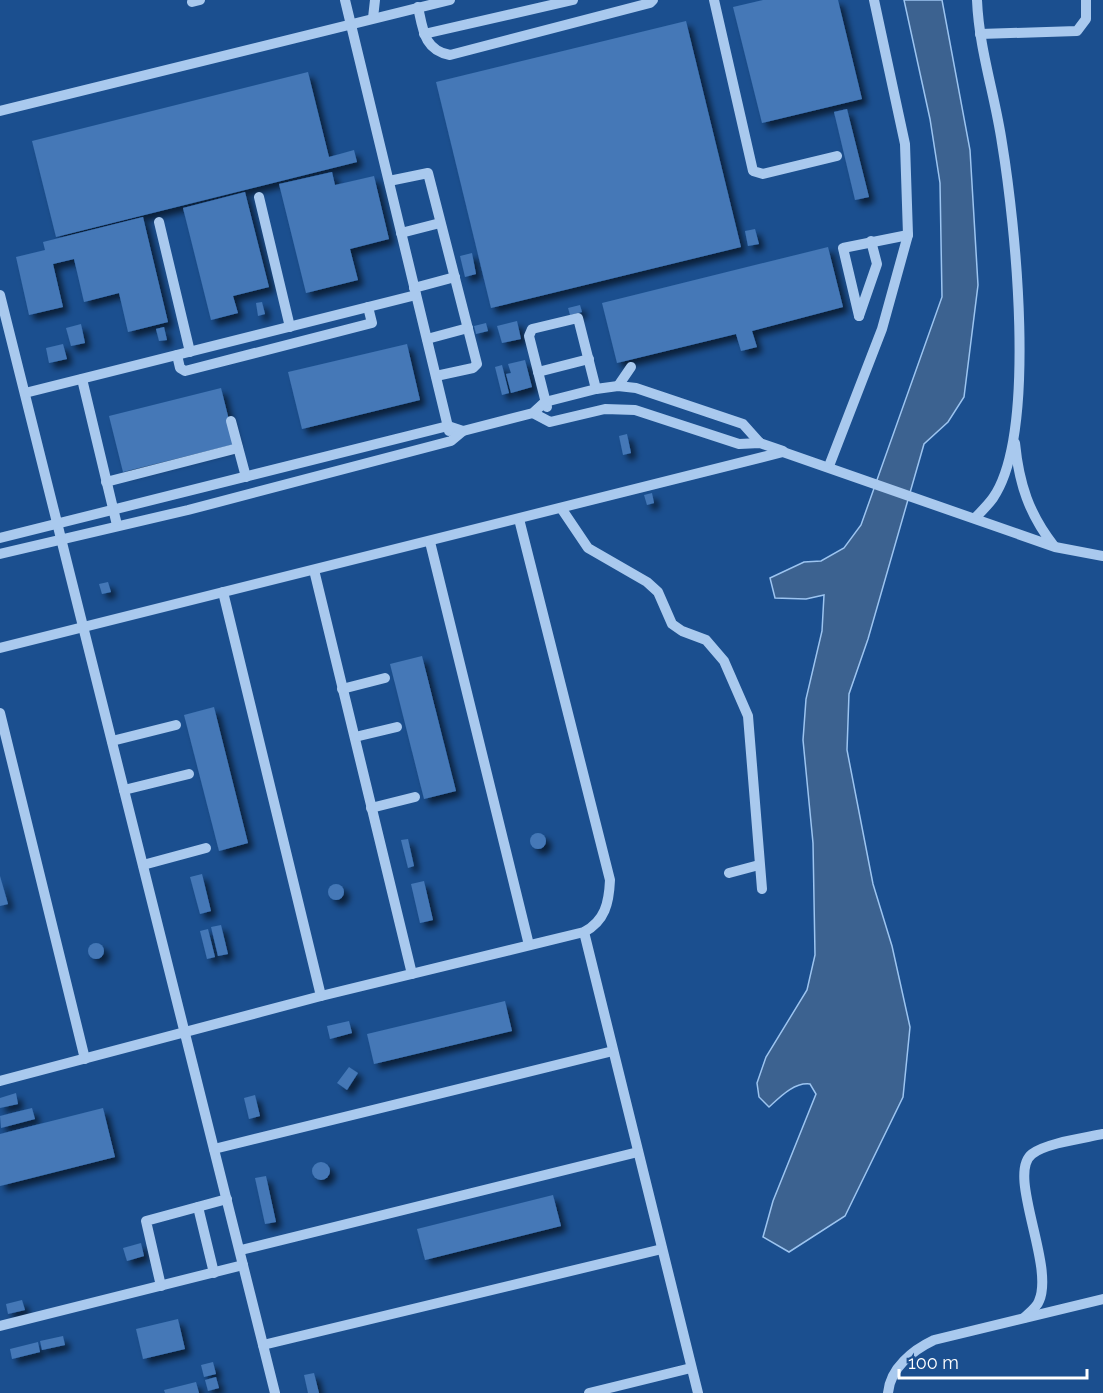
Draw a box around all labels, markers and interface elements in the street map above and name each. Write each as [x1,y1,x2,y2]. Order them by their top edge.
scale bar [899,1342,1086,1380]
text: 100 m [908,1352,959,1373]

